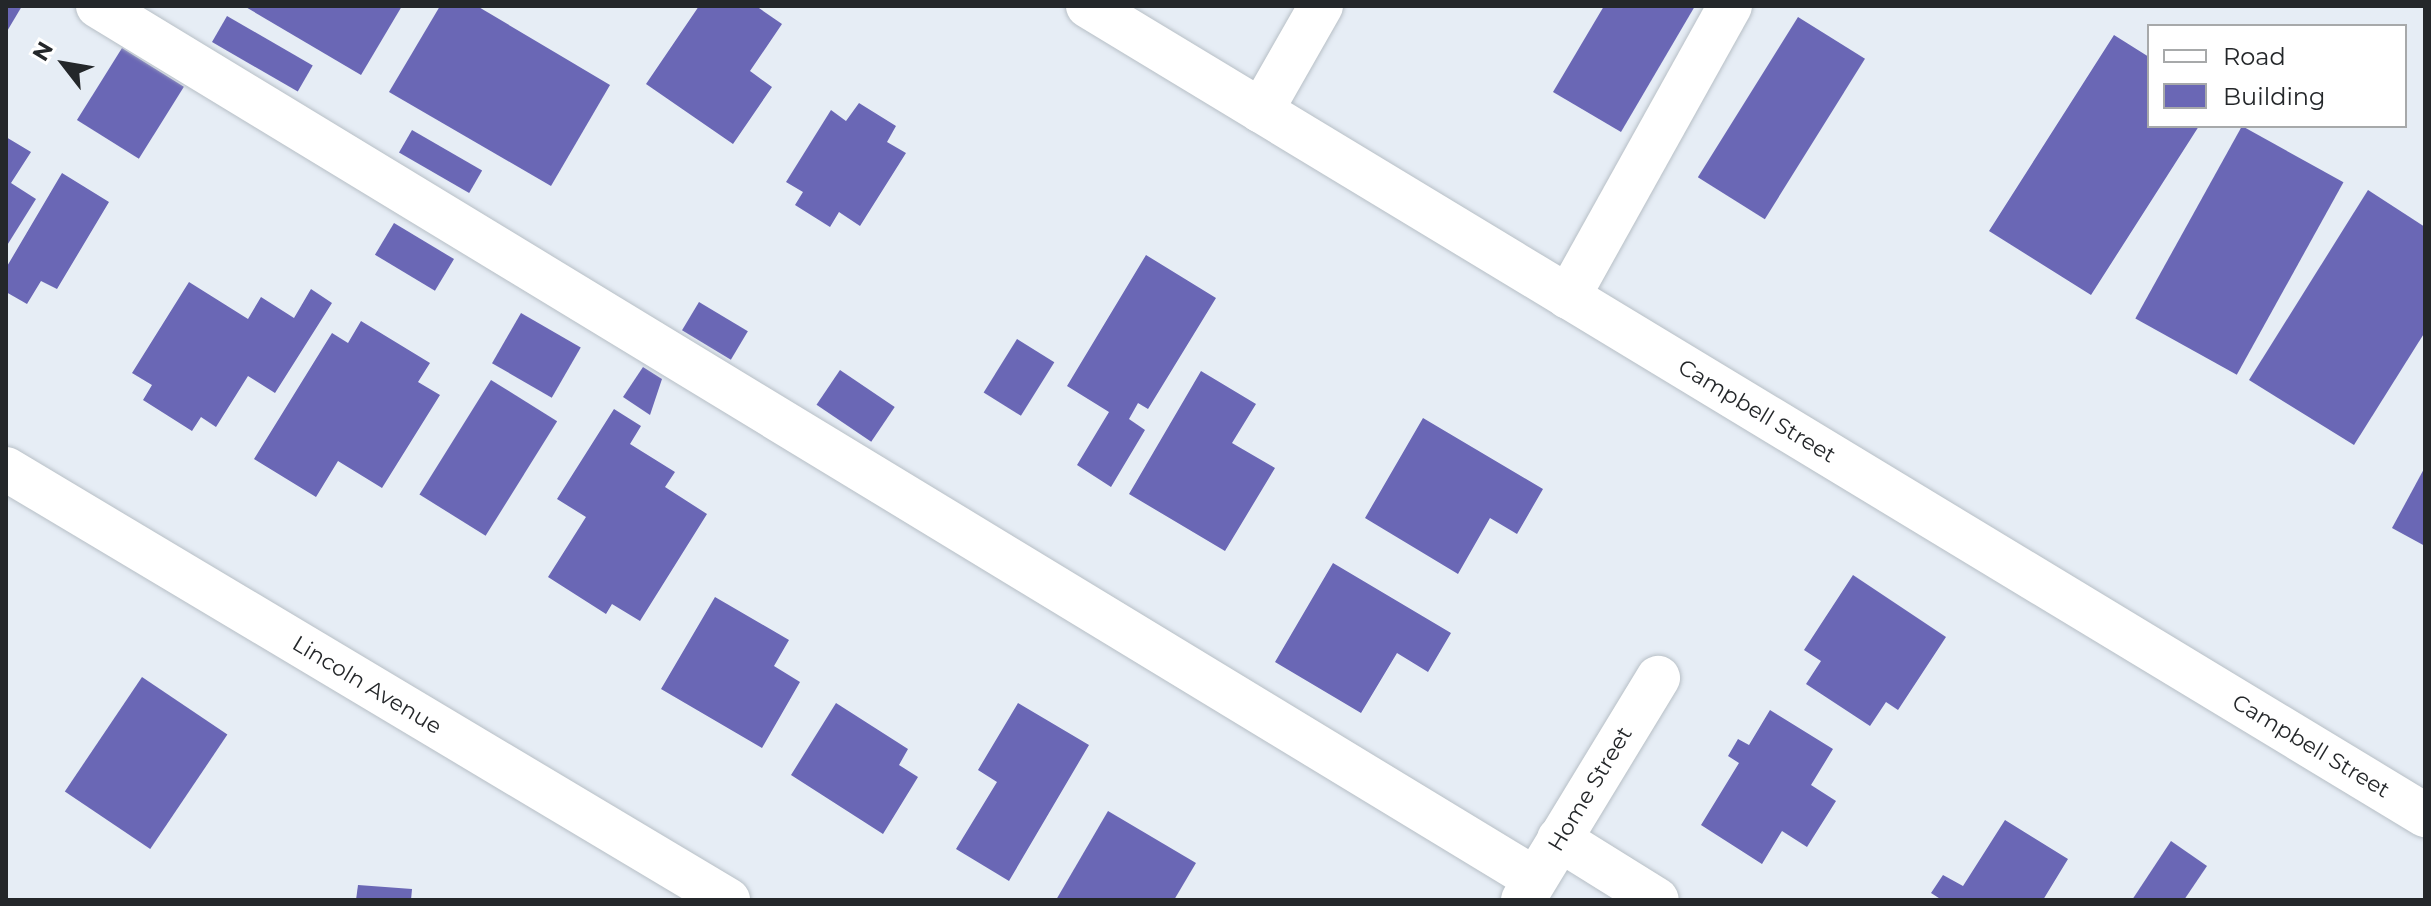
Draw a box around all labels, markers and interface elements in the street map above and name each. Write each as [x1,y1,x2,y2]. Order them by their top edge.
north arrow [24,24,104,104]
legend [2147,24,2407,128]
text: N [27,37,59,66]
text: Road [2223,42,2286,71]
text: Building [2223,82,2326,111]
street label: Campbell Street [1673,354,1841,468]
street label: Lincoln Avenue [288,630,446,740]
street label: Campbell Street [2227,689,2395,803]
street label: Home Street [1542,722,1638,856]

